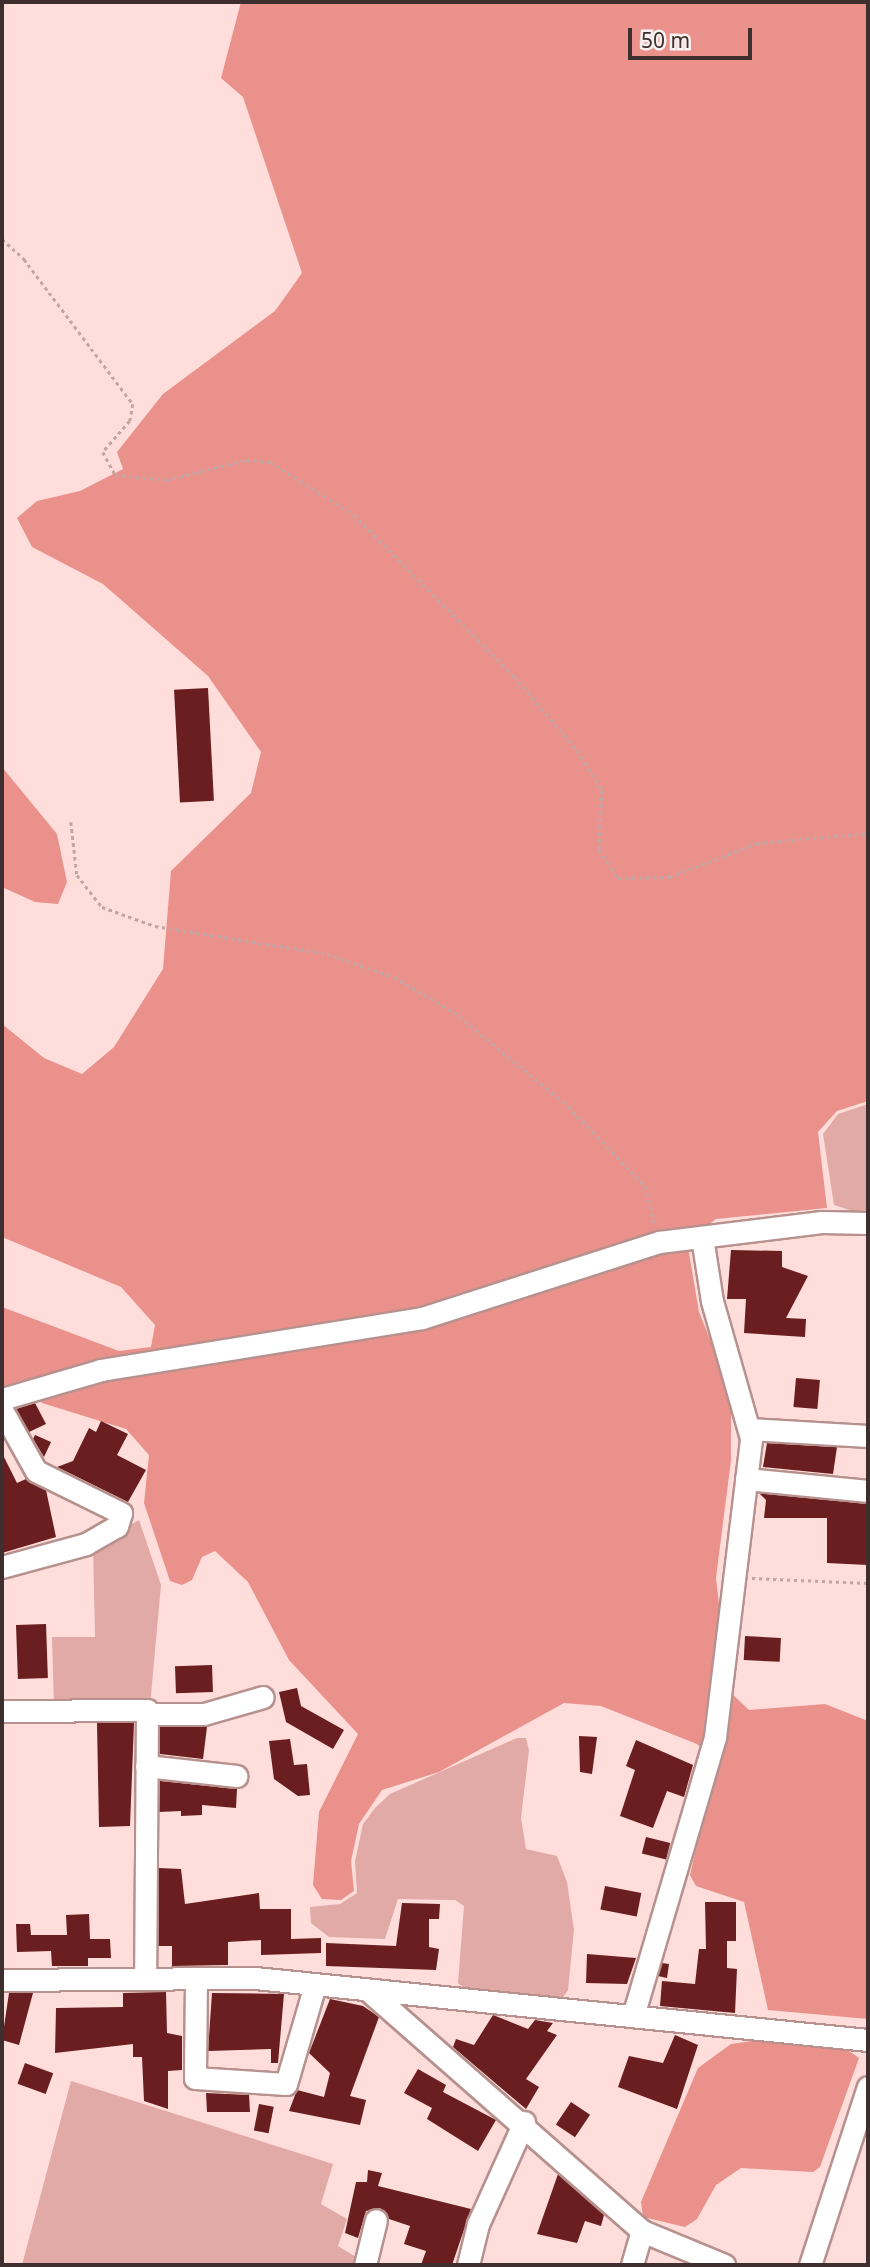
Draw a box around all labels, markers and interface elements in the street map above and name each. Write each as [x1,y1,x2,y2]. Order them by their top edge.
scale bar [632,14,756,58]
text: 50 m [641,26,690,54]

